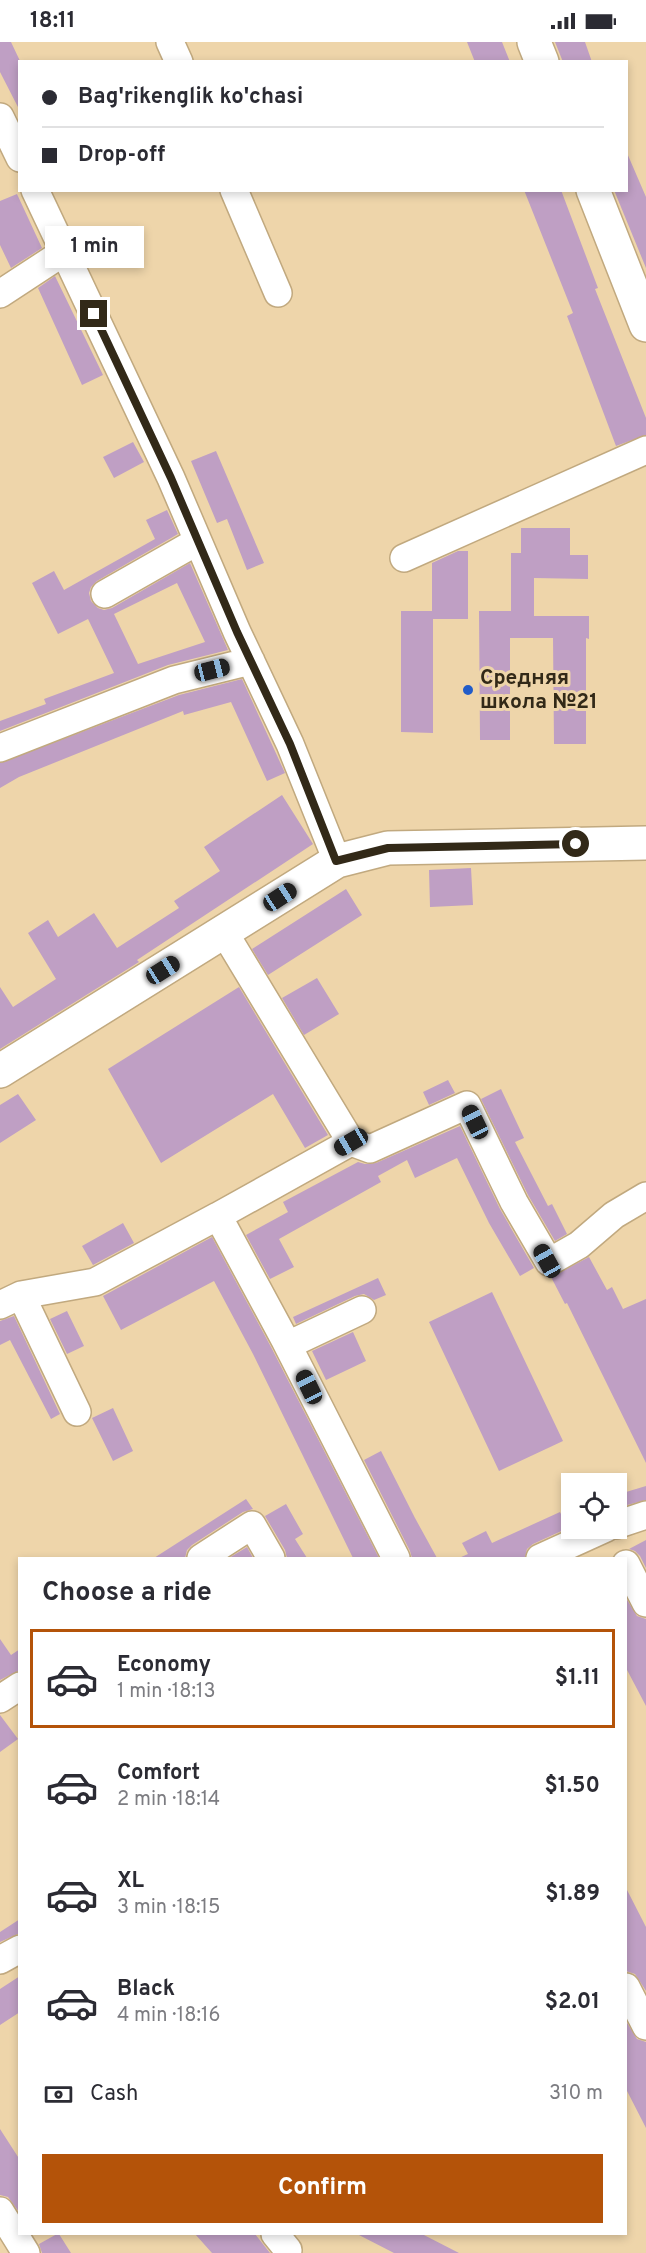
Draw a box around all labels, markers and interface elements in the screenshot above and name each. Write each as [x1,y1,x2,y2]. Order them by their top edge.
text: 18:11 [30,8,76,35]
text: Bag'rikenglik ko'chasi [78,84,303,111]
text: Drop-off [78,142,165,169]
callout: 1 min [44,227,144,269]
text: 1 min [70,234,119,260]
route end [80,300,107,327]
car [192,657,232,683]
place label: Средняя школа №21 [480,665,598,716]
marker: Средняя школа №21 [461,683,475,697]
route start [562,830,589,857]
car [260,880,300,914]
car [143,953,183,987]
car [459,1102,491,1142]
car [331,1125,371,1159]
car [530,1241,564,1281]
car [293,1367,325,1407]
map controls [561,1473,627,1539]
button: locate [561,1473,627,1539]
text: Choose a ride [42,1576,212,1610]
icon: car [45,1652,99,1706]
text: Economy [117,1652,211,1679]
text: $1.11 [555,1665,600,1692]
text: 1 min · 18:13 [117,1679,216,1705]
icon: car [45,1760,99,1814]
text: Comfort [117,1760,200,1787]
text: $1.50 [545,1773,600,1800]
text: 2 min · 18:14 [117,1787,220,1813]
icon: car [45,1868,99,1922]
text: XL [117,1868,144,1895]
text: $1.89 [545,1881,600,1908]
text: 3 min · 18:15 [117,1895,220,1921]
icon: car [45,1976,99,2030]
text: Black [117,1976,175,2003]
text: $2.01 [545,1989,600,2016]
text: 4 min · 18:16 [117,2003,220,2029]
icon: cash [42,2078,75,2111]
text: Cash [90,2081,139,2108]
text: 310 m [549,2081,603,2107]
button: Confirm [42,2154,603,2223]

